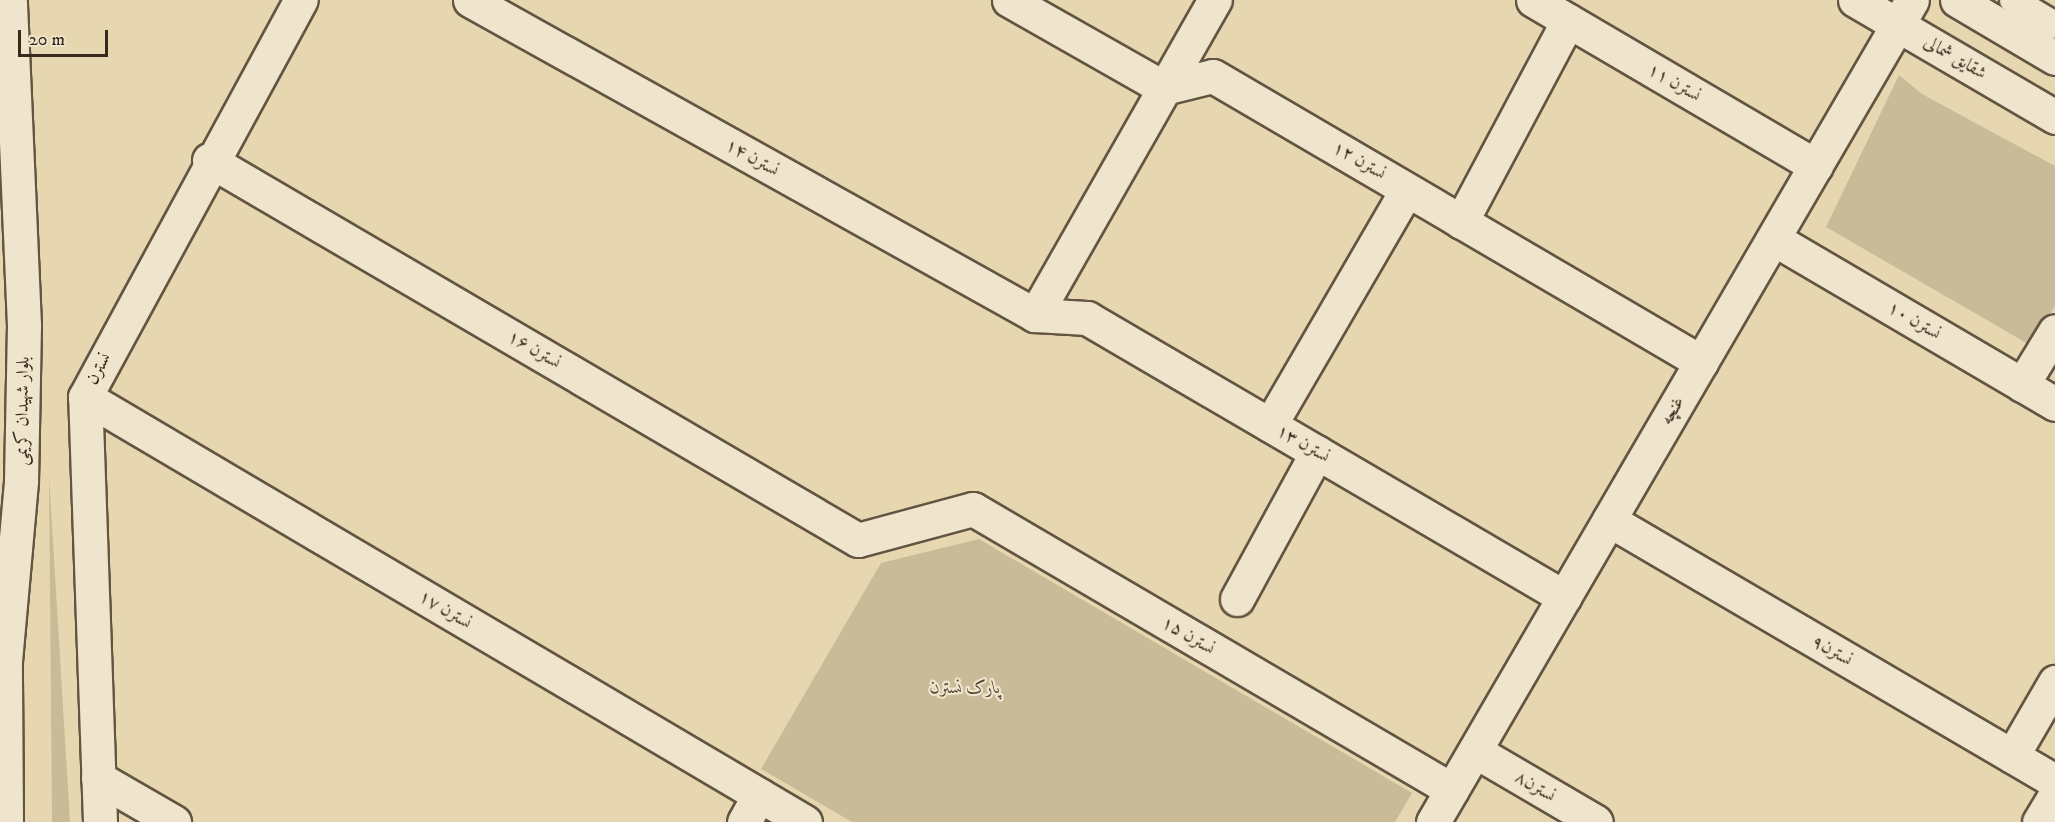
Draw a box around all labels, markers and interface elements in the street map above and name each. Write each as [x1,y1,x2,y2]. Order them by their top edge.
scale bar [21,18,111,56]
text: 20 m [29,29,65,51]
street label: شقایق شمالی [1920,31,1990,85]
street label: نسترن ۱۱ [1644,59,1704,107]
street label: نسترن ۱۴ [721,135,783,181]
street label: نسترن ۱۲ [1329,137,1389,185]
street label: نسترن ۱۰ [1884,297,1944,345]
street label: نسترن ۱۶ [504,326,564,374]
street label: نسترن [82,349,116,389]
street label: بلوار شهیدان کریمی [11,356,35,466]
street label: غنچه [1656,393,1690,429]
street label: نسترن ۱۳ [1273,420,1333,468]
street label: نسترن ۱۷ [415,586,475,634]
street label: نسترن ۱۵ [1158,612,1218,660]
street label: نسترن۹ [1808,631,1856,671]
park label: پارک نسترن [930,677,1000,699]
street label: نسترن۸ [1511,767,1559,807]

